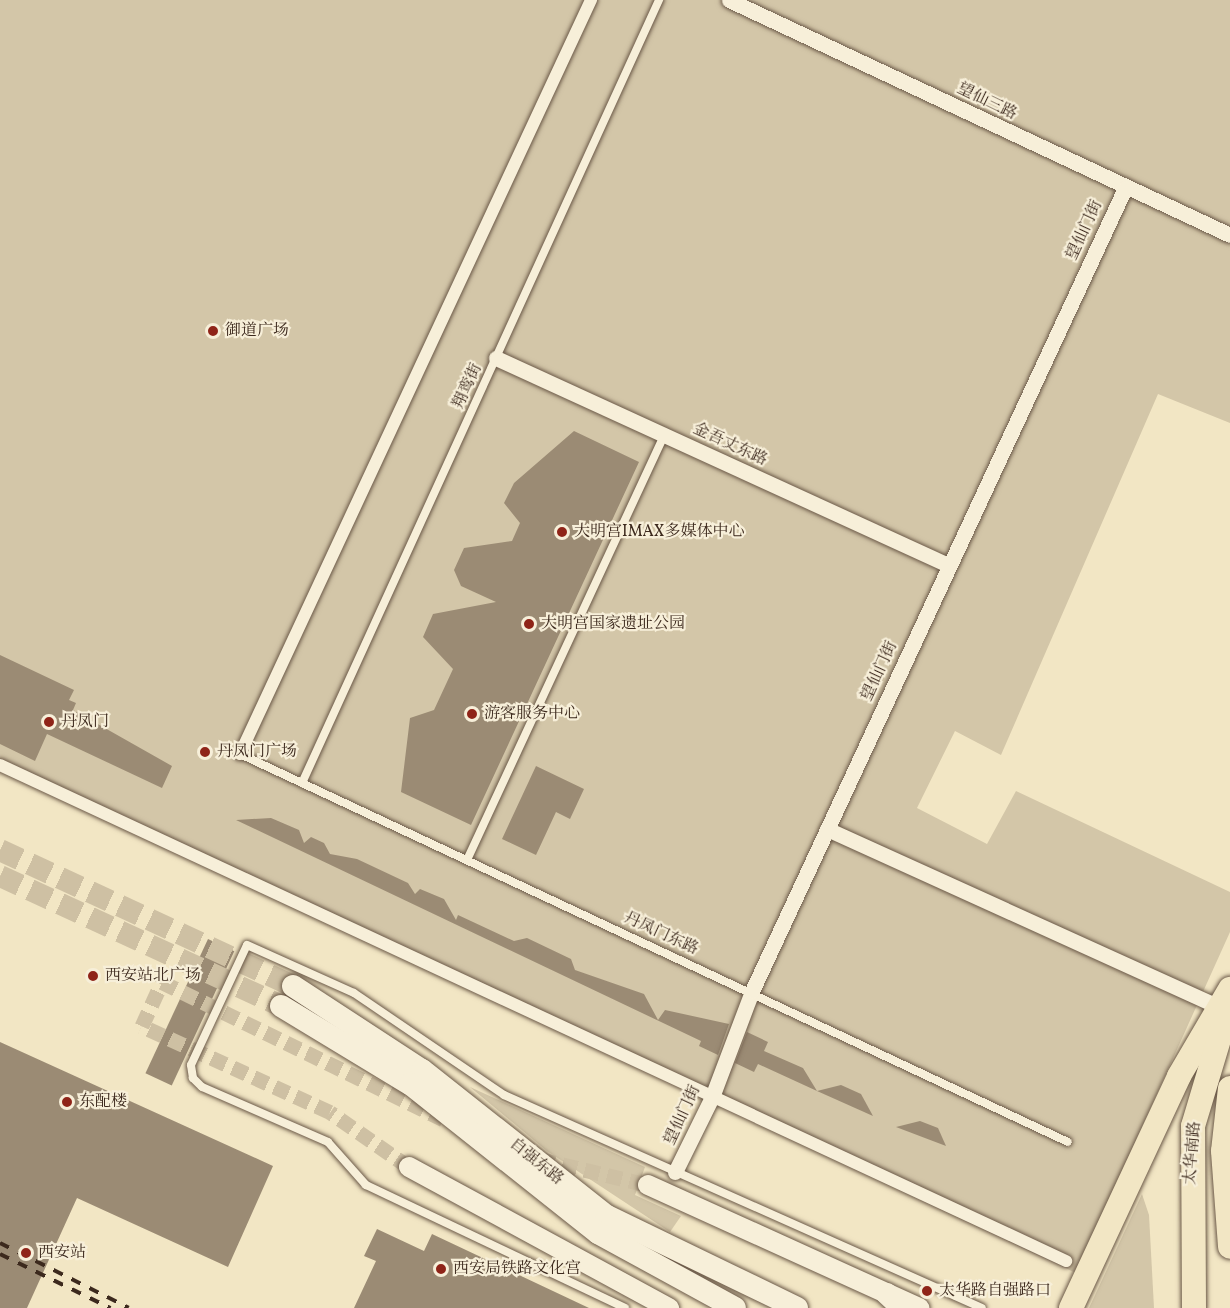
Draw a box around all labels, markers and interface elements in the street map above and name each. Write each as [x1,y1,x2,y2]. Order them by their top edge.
street label: 望仙三路 [954,79,1020,125]
street label: 望仙门街 [1063,197,1107,263]
place label: 御道广场 [225,321,289,341]
marker: 御道广场 [206,324,220,338]
street label: 翔鸾街 [449,360,487,412]
street label: 金吾丈东路 [690,419,770,471]
place label: 大明宫IMAX多媒体中心 [574,522,744,542]
marker: 大明宫IMAX多媒体中心 [555,525,569,539]
place label: 大明宫国家遗址公园 [541,614,685,634]
marker: 大明宫国家遗址公园 [522,617,536,631]
street label: 望仙门街 [858,638,902,704]
place label: 游客服务中心 [484,704,580,724]
marker: 游客服务中心 [465,707,479,721]
place label: 丹凤门 [61,712,109,732]
marker: 丹凤门 [42,715,56,729]
place label: 丹凤门广场 [217,742,297,762]
marker: 丹凤门广场 [198,745,212,759]
street label: 丹凤门东路 [621,908,701,960]
place label: 西安站北广场 [105,966,201,986]
marker: 西安站北广场 [86,969,100,983]
street label: 望仙门街 [661,1082,705,1148]
place label: 东配楼 [79,1092,127,1112]
marker: 东配楼 [60,1095,74,1109]
street label: 太华南路 [1181,1120,1205,1186]
street label: 自强东路 [505,1134,567,1190]
place label: 西安站 [38,1243,86,1263]
marker: 西安站 [19,1246,33,1260]
place label: 西安局铁路文化宫 [453,1259,581,1279]
marker: 西安局铁路文化宫 [434,1262,448,1276]
place label: 太华路自强路口 [939,1281,1051,1301]
marker: 太华路自强路口 [920,1284,934,1298]

